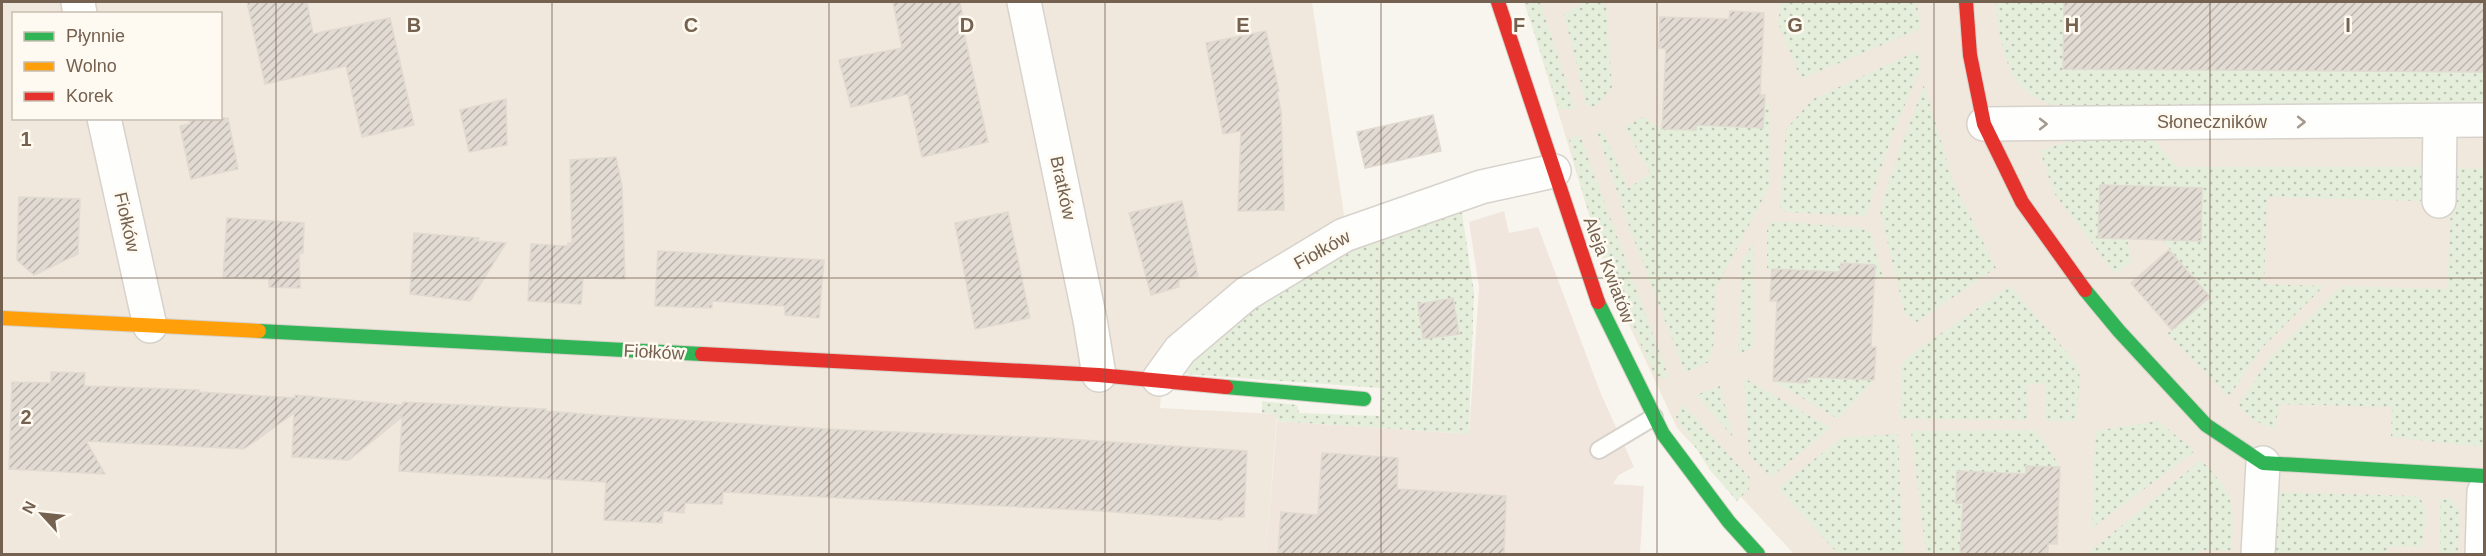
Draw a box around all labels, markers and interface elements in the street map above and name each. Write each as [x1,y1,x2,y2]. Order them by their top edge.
legend [12,12,222,120]
text: B [407,14,421,36]
text: C [684,14,698,36]
text: D [960,14,974,36]
text: E [1236,14,1250,36]
text: F [1513,14,1525,36]
text: G [1787,14,1803,36]
text: H [2065,14,2079,36]
text: I [2345,14,2351,36]
text: Płynnie [66,26,125,46]
text: Wolno [66,56,117,76]
text: Korek [66,86,114,106]
street label: Słoneczników [2157,112,2268,132]
one-way arrow [2296,116,2305,128]
one-way arrow [2038,117,2047,130]
text: 1 [20,128,32,150]
street label: Bratków [1046,154,1080,223]
street label: Fiołków [110,190,144,255]
street label: Aleja Kwiatów [1580,214,1639,327]
street label: Fiołków [1290,226,1354,274]
street label: Fiołków [623,340,686,364]
text: 2 [20,406,32,428]
north arrow [12,484,72,544]
text: N [19,498,39,516]

